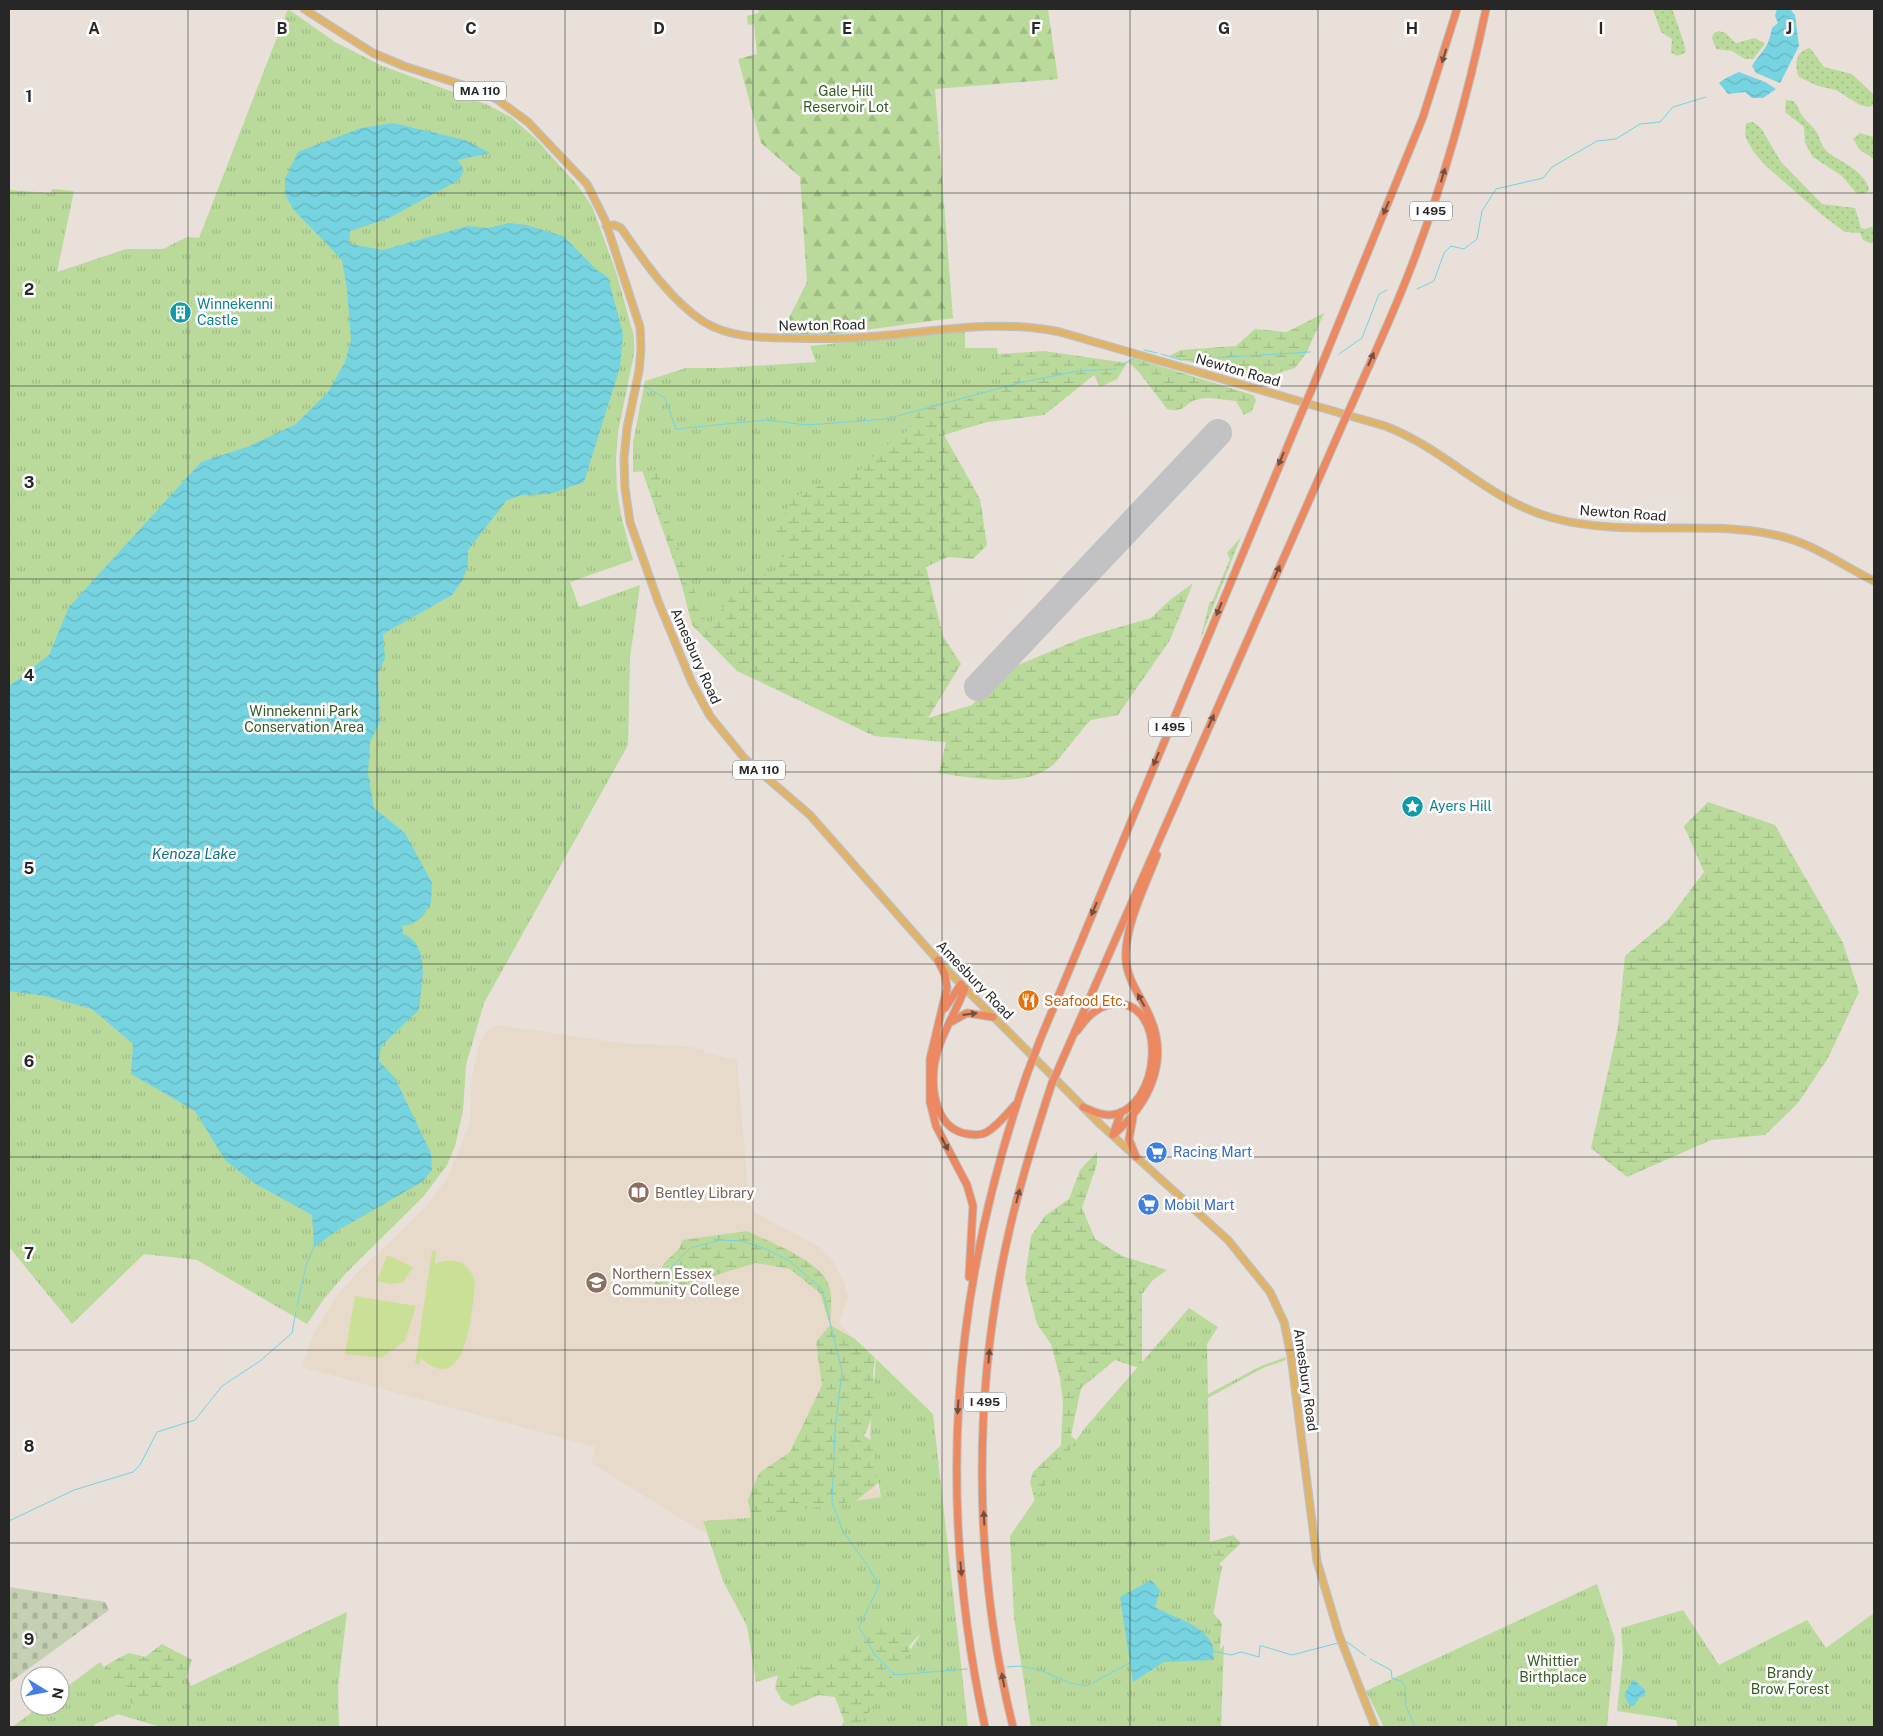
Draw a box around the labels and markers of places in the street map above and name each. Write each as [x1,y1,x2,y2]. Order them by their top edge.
place label: Winnekenni Castle [197,296,273,328]
building icon: Winnekenni Castle [169,300,193,324]
place icon: Ayers Hill [1401,794,1425,818]
place label: Ayers Hill [1429,798,1492,814]
restaurant icon: Seafood Etc. [1016,989,1040,1013]
place label: Seafood Etc. [1044,993,1126,1009]
supermarket icon: Racing Mart [1145,1140,1169,1164]
place label: Racing Mart [1173,1144,1252,1160]
library icon: Bentley Library [627,1181,651,1205]
place label: Bentley Library [655,1185,755,1201]
supermarket icon: Mobil Mart [1136,1193,1160,1217]
place label: Mobil Mart [1164,1197,1235,1213]
place label: Northern Essex Community College [612,1266,740,1298]
school or university icon: Northern Essex Community College [584,1270,608,1294]

